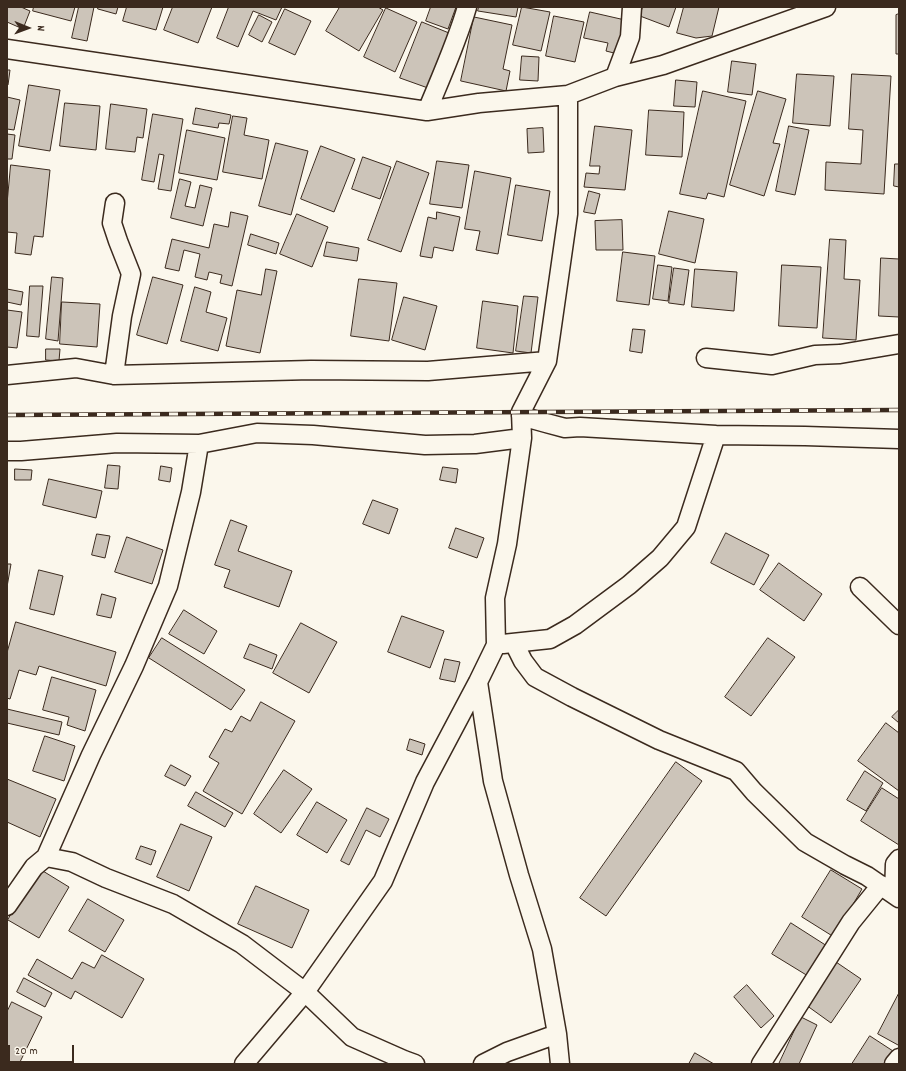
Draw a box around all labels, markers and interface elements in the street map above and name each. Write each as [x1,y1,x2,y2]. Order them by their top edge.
north arrow [8,8,48,48]
text: N [32,25,48,31]
scale bar [10,1037,76,1063]
text: 20 m [15,1043,38,1060]

